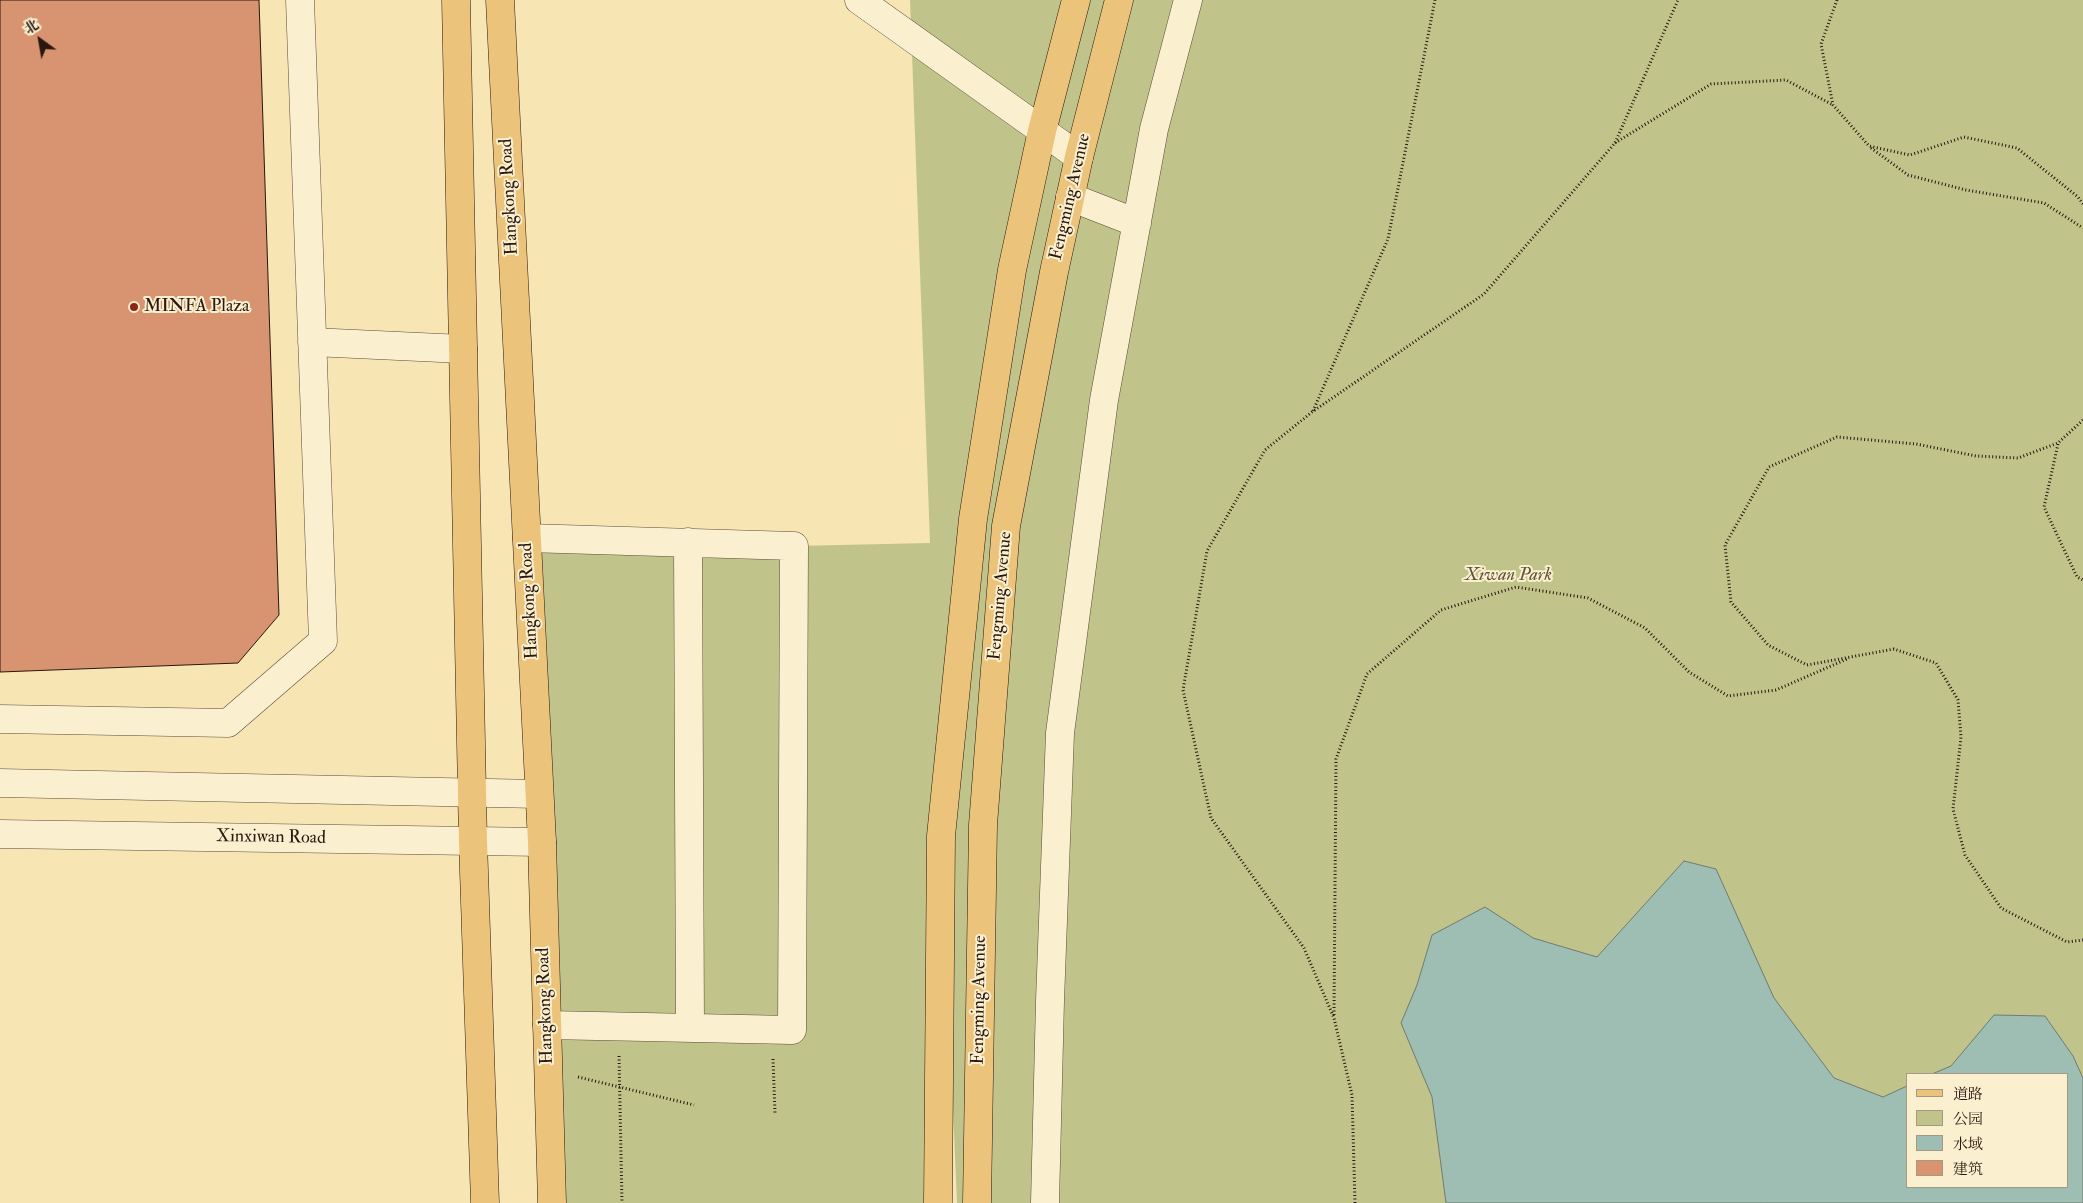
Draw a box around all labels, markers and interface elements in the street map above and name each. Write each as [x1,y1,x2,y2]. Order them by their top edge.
north arrow [15,15,65,65]
text: 北 [21,16,42,38]
street label: Fengming Avenue [1046,132,1096,262]
street label: Hangkong Road [496,138,524,256]
place label: MINFA Plaza [144,296,249,318]
marker: MINFA Plaza [128,301,140,313]
street label: Fengming Avenue [985,531,1017,661]
street label: Hangkong Road [516,542,544,660]
park label: Xiwan Park [1464,565,1552,587]
street label: Xinxiwan Road [216,826,326,850]
street label: Fengming Avenue [968,935,992,1065]
street label: Hangkong Road [533,947,559,1065]
legend [1906,1073,2068,1188]
text: 道路 [1953,1085,1983,1104]
text: 公园 [1953,1110,1983,1129]
text: 水域 [1953,1135,1983,1154]
text: 建筑 [1953,1160,1983,1179]

